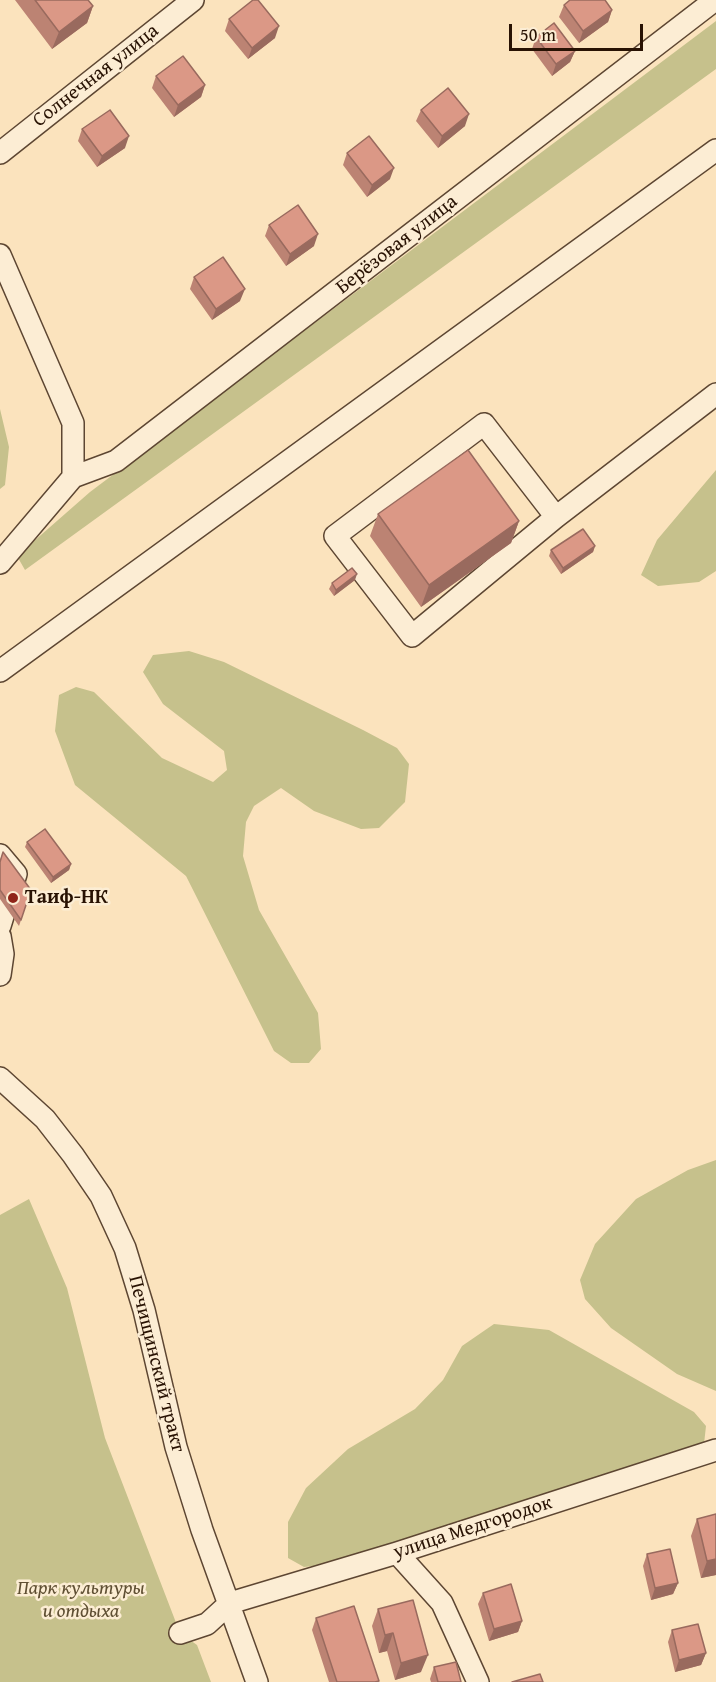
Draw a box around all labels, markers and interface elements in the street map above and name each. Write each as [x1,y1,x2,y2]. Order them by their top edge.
scale bar [512,12,646,50]
street label: Солнечная улица [28,19,164,133]
text: 50 m [520,21,556,48]
street label: Берёзовая улица [331,190,463,300]
place label: Таиф-НК [25,886,108,910]
marker: Таиф-НК [6,891,20,905]
street label: Печищинский тракт [122,1273,190,1455]
street label: улица Медгородок [391,1491,555,1565]
park label: Парк культуры и отдыха [17,1577,145,1624]

